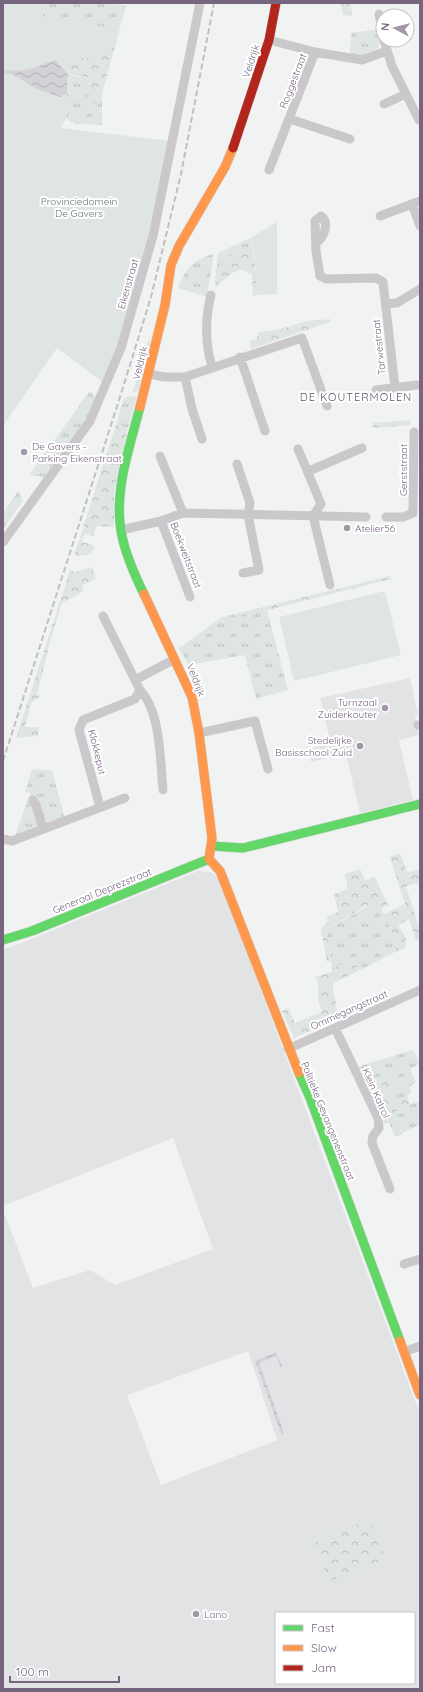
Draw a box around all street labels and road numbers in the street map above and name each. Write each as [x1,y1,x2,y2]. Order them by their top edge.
street label: Veldrijk [240,43,262,79]
street label: Roggestraat [277,51,310,110]
street label: Eikenstraat [115,257,142,311]
street label: Tarwestraat [370,318,388,376]
street label: Veldrijk [130,345,150,381]
street label: Gerststraat [397,443,410,496]
street label: Boekweitstraat [167,520,205,591]
street label: Veldrijk [184,662,208,698]
street label: Klokkeput [85,728,109,777]
street label: Generaal Deprezstraat [51,865,154,917]
street label: Ommegangstraat [308,987,390,1033]
street label: Politieke Gevangenenstraat [298,1060,358,1183]
street label: Klein Katrol [359,1066,393,1120]

